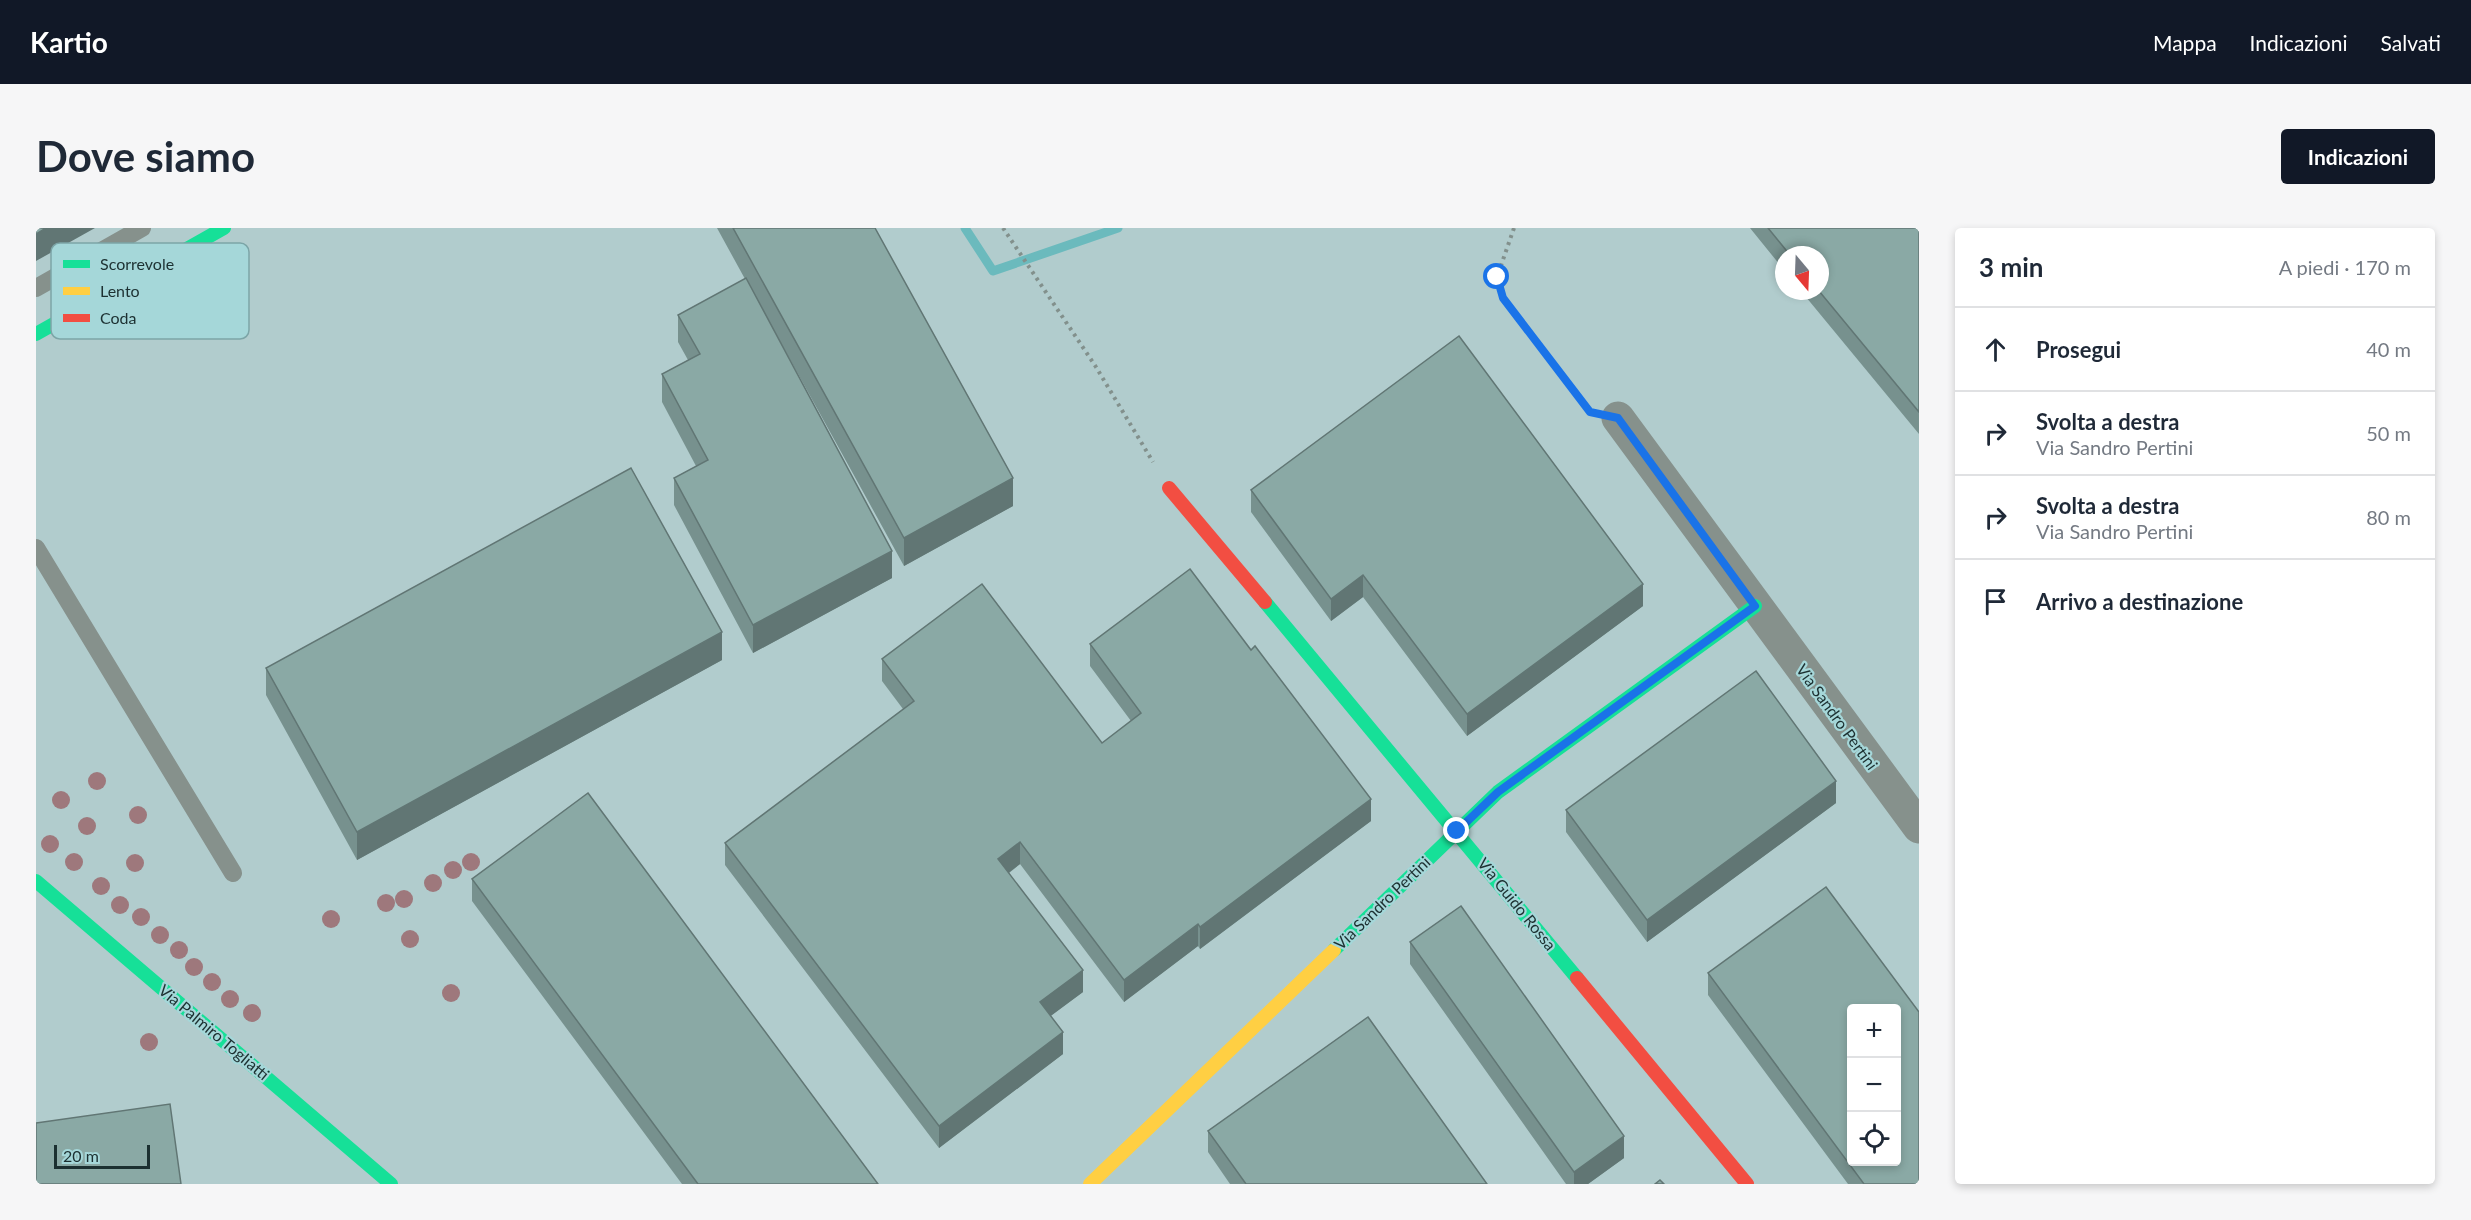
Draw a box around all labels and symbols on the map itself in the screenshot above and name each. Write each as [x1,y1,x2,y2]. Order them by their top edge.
legend [51,243,249,339]
north arrow [1775,246,1829,300]
text: Scorrevole [100,254,174,273]
route start [1483,263,1509,289]
text: Lento [100,281,140,300]
text: Coda [100,308,137,327]
street label: Via Sandro Pertini [1793,660,1882,773]
route end [1443,817,1469,843]
street label: Via Sandro Pertini [1330,852,1434,953]
street label: Via Guido Rossa [1474,854,1561,954]
street label: Via Palmiro Togliatti [155,980,273,1083]
scale bar [54,1142,150,1170]

